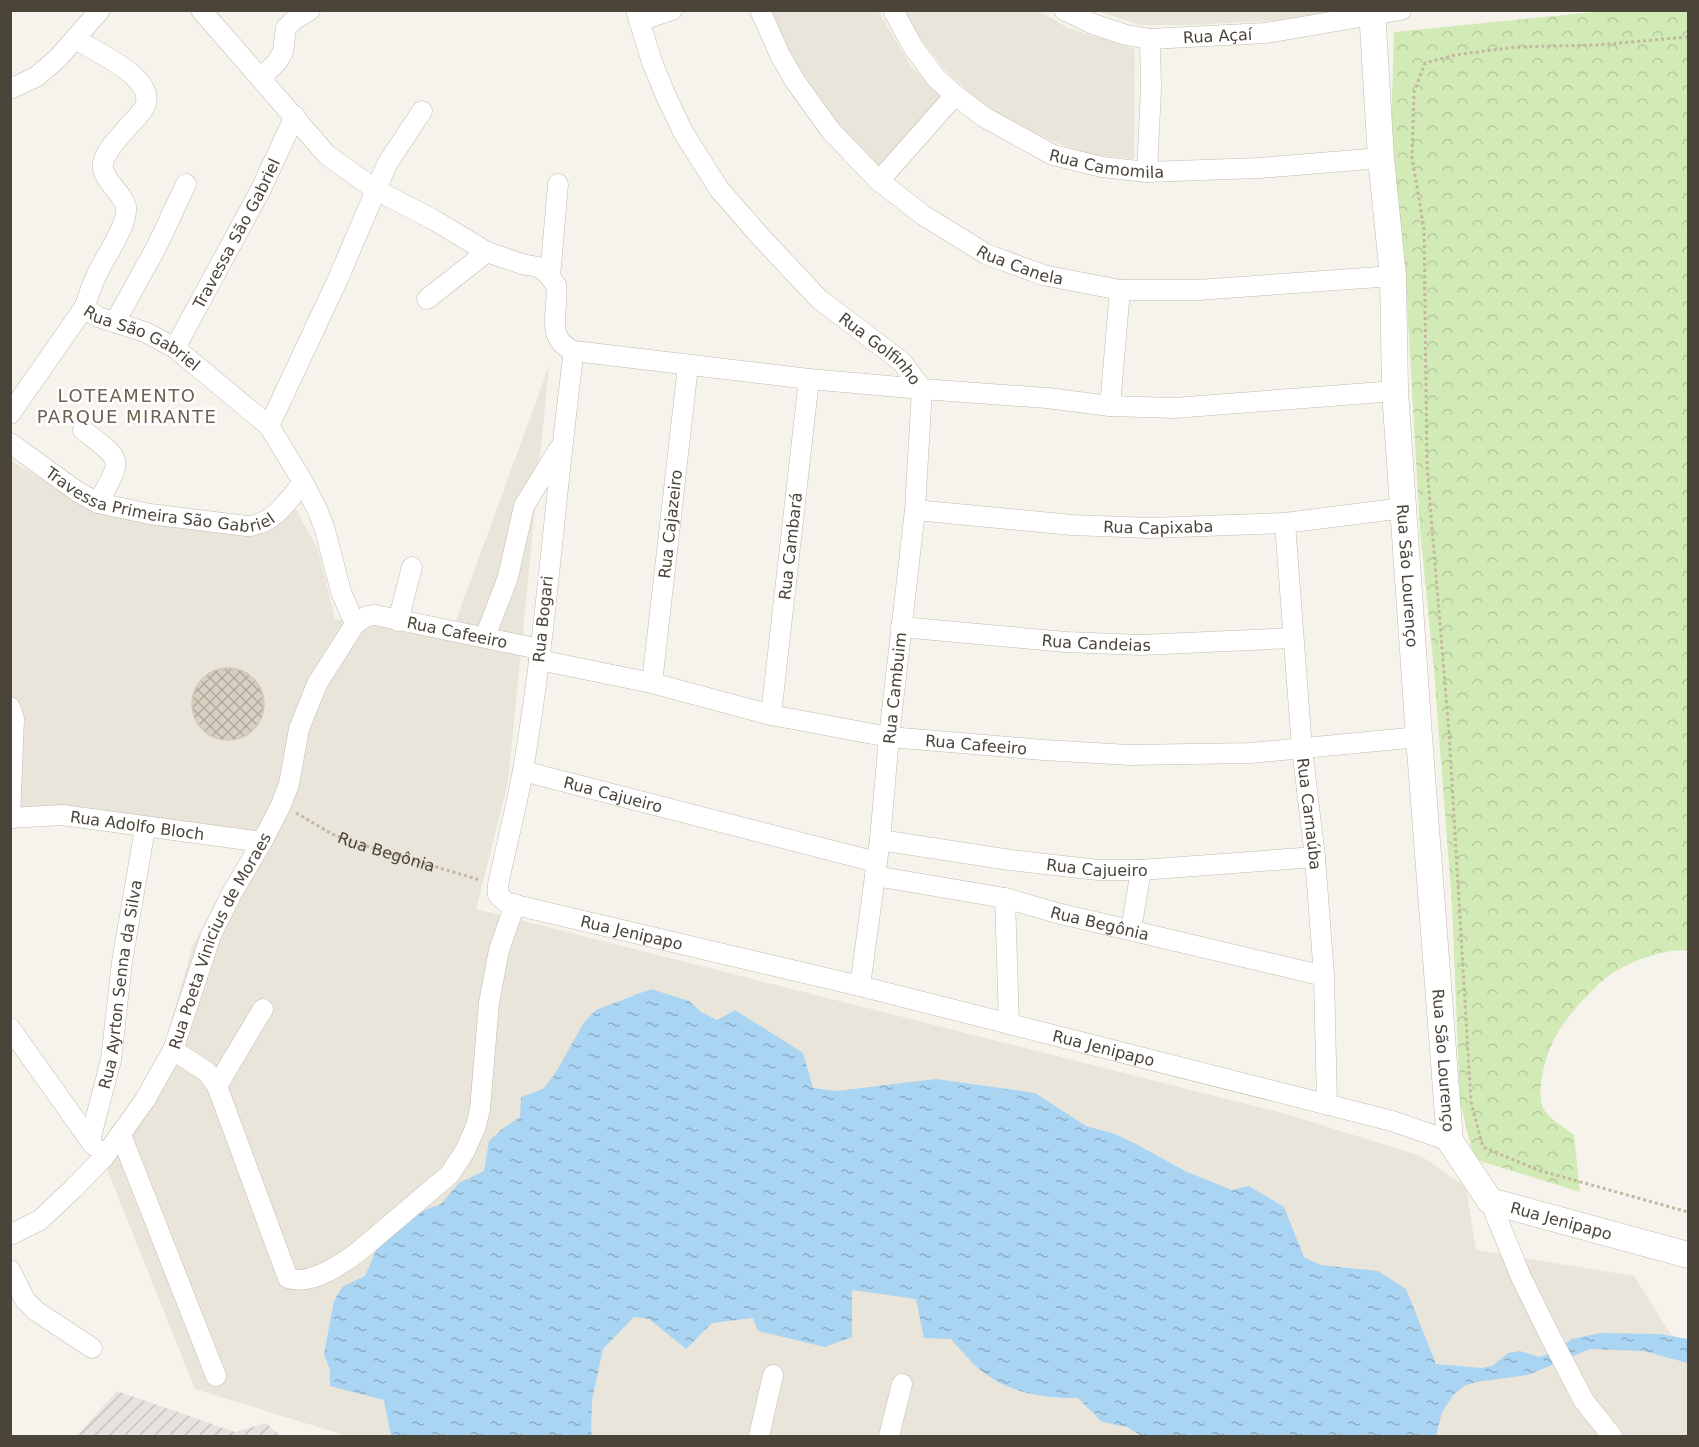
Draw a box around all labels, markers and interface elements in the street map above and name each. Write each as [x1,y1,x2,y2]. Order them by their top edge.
street label: Rua Açaí [1183,24,1253,47]
street label: Rua Camomila [1047,145,1164,182]
street label: Travessa São Gabriel [188,155,283,313]
street label: Rua Canela [973,241,1065,288]
street label: Rua São Gabriel [80,301,204,374]
street label: Rua Golfinho [835,308,925,388]
district label: LOTEAMENTO PARQUE MIRANTE [37,385,217,427]
street label: Travessa Primeira São Gabriel [41,462,278,536]
street label: Rua Cajazeiro [654,469,686,579]
street label: Rua Cambará [775,491,806,601]
street label: Rua São Lourenço [1393,503,1422,648]
street label: Rua Capixaba [1103,516,1214,538]
street label: Rua Bogari [529,575,557,663]
street label: Rua Cafeeiro [405,612,509,652]
street label: Rua Candeias [1041,630,1151,655]
street label: Rua Cambuim [880,631,910,745]
street label: Rua Cafeeiro [924,731,1028,758]
street label: Rua Carnaúba [1294,757,1325,871]
street label: Rua Cajueiro [562,772,665,816]
street label: Rua Adolfo Bloch [69,807,206,844]
street label: Rua Begônia [335,828,437,876]
street label: Rua Poeta Vinicius de Moraes [164,829,275,1052]
street label: Rua Cajueiro [1045,855,1148,880]
street label: Rua Ayrton Senna da Silva [94,878,145,1091]
street label: Rua Begônia [1048,902,1151,944]
street label: Rua Jenipapo [579,911,685,954]
street label: Rua São Lourenço [1429,988,1459,1133]
street label: Rua Jenipapo [1051,1026,1157,1070]
street label: Rua Jenipapo [1508,1198,1614,1243]

